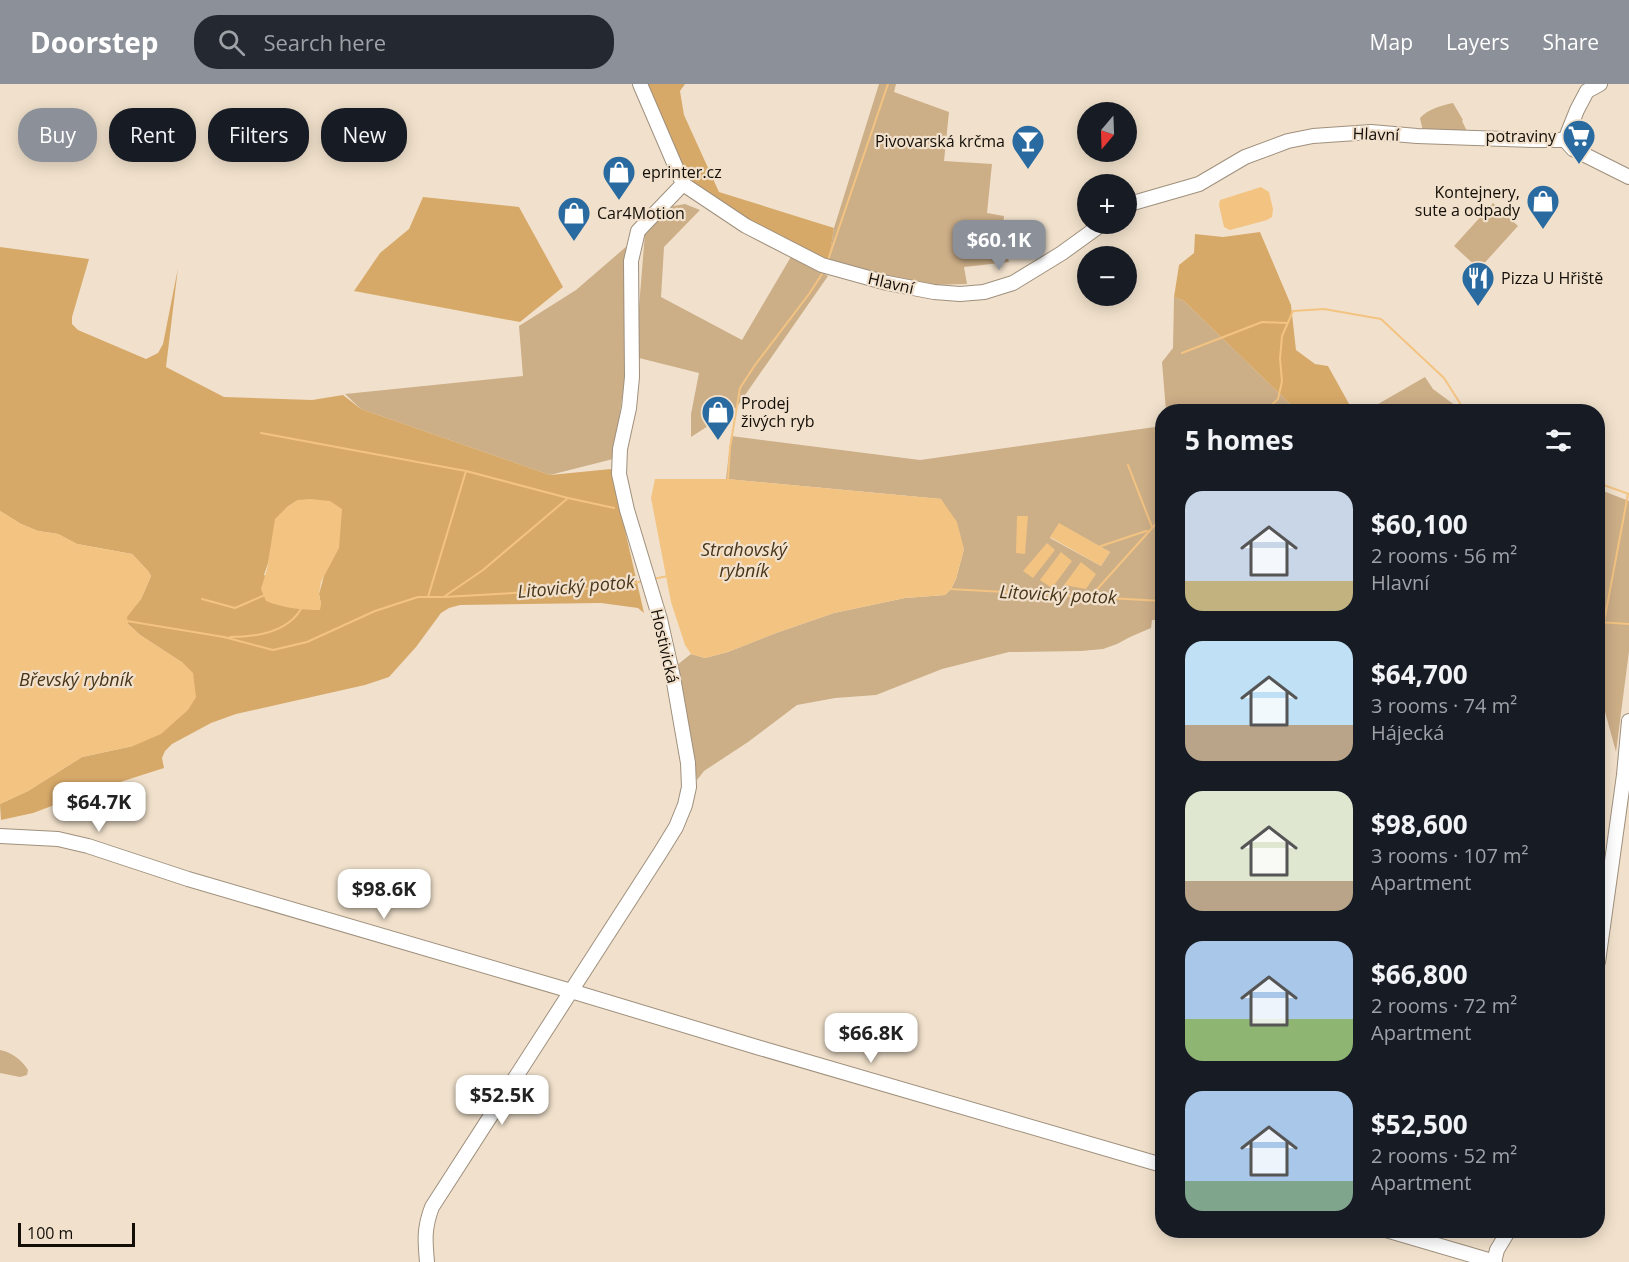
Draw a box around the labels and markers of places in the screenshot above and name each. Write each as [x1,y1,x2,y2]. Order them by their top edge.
supermarket icon: potraviny [1561,118,1597,165]
bar icon: Pivovarská krčma [1010,123,1046,170]
place label: potraviny [1486,125,1557,147]
place label: Pivovarská krčma [875,130,1005,152]
shop icon: eprinter.cz [601,154,637,201]
place label: eprinter.cz [642,161,722,183]
place label: Kontejnery, sute a odpady [1415,181,1521,221]
shop icon: Kontejnery, sute a odpady [1525,183,1561,230]
shop icon: Car4Motion [556,195,592,242]
place label: Car4Motion [597,202,685,224]
pin: $60.1K [950,220,1048,271]
restaurant icon: Pizza U Hřiště [1460,260,1496,307]
place label: Pizza U Hřiště [1501,267,1603,289]
place label: Prodej živých ryb [741,392,815,432]
shop icon: Prodej živých ryb [700,394,736,441]
pin: $64.7K [50,782,148,833]
pin: $98.6K [335,869,433,920]
pin: $66.8K [822,1013,920,1064]
pin: $52.5K [453,1075,551,1126]

